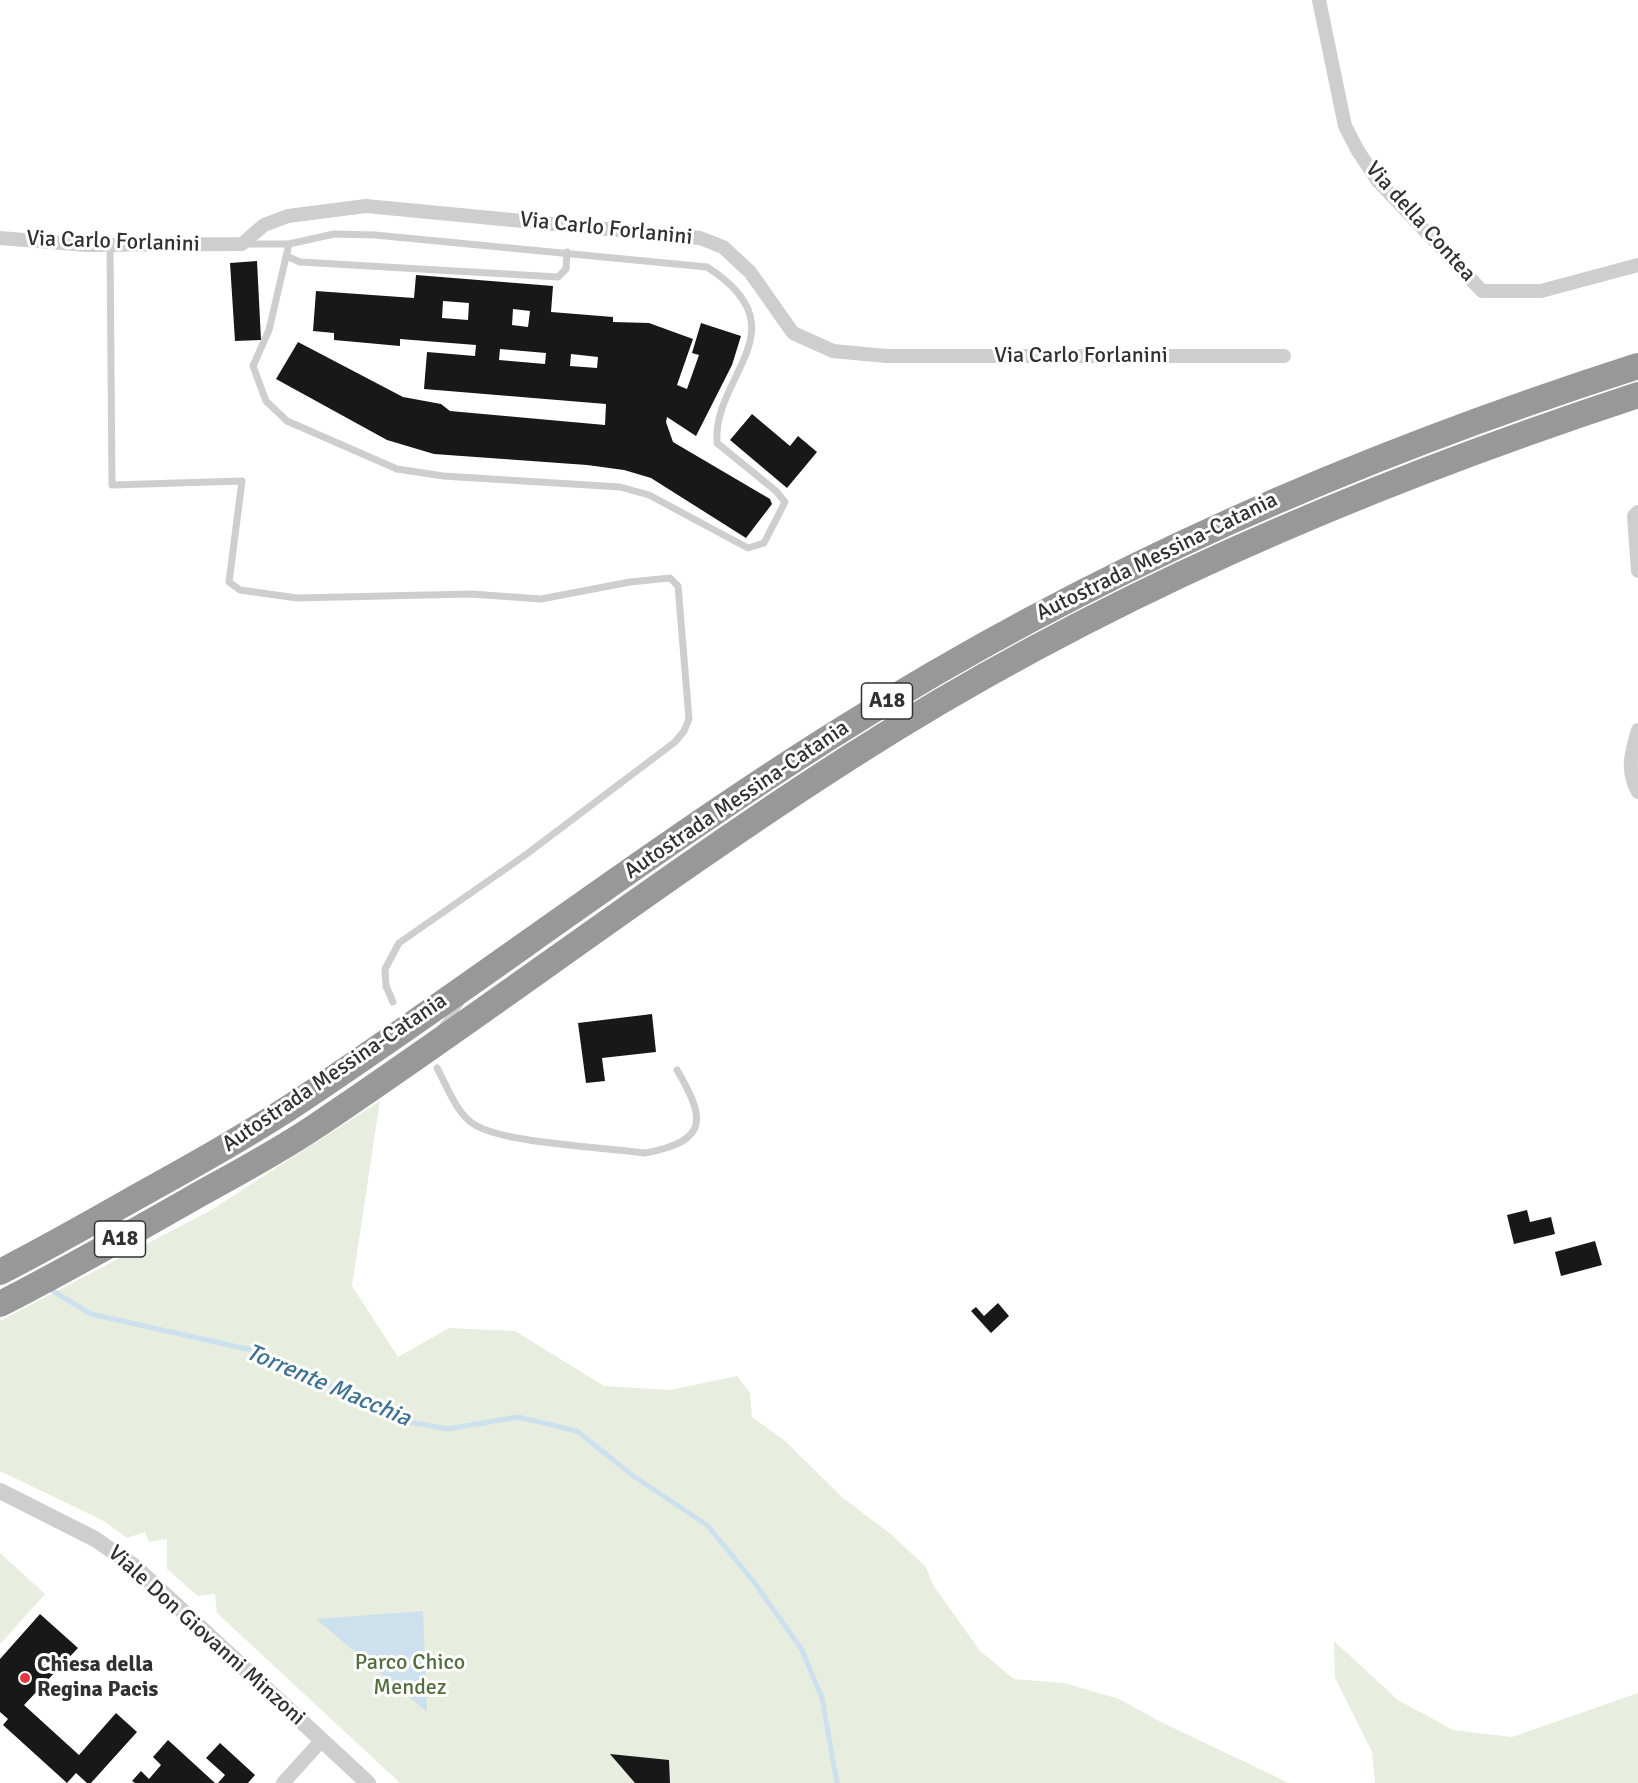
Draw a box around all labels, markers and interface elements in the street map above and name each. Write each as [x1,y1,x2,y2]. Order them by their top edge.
street label: Via della Contea [1359,157,1481,287]
street label: Via Carlo Forlanini [518,207,694,251]
street label: Via Carlo Forlanini [26,226,200,258]
street label: Via Carlo Forlanini [994,343,1168,369]
street label: Autostrada Messina-Catania [1032,487,1282,627]
road number: A18 [862,683,912,719]
street label: Autostrada Messina-Catania [620,715,854,885]
street label: Autostrada Messina-Catania [218,988,452,1158]
road number: A18 [94,1221,146,1257]
water label: Torrente Macchia [241,1338,415,1434]
street label: Viale Don Giovanni Minzoni [102,1540,310,1732]
park label: Parco Chico Mendez [355,1650,465,1702]
place label: Chiesa della Regina Pacis [37,1652,158,1704]
marker: Chiesa della Regina Pacis [18,1671,32,1685]

